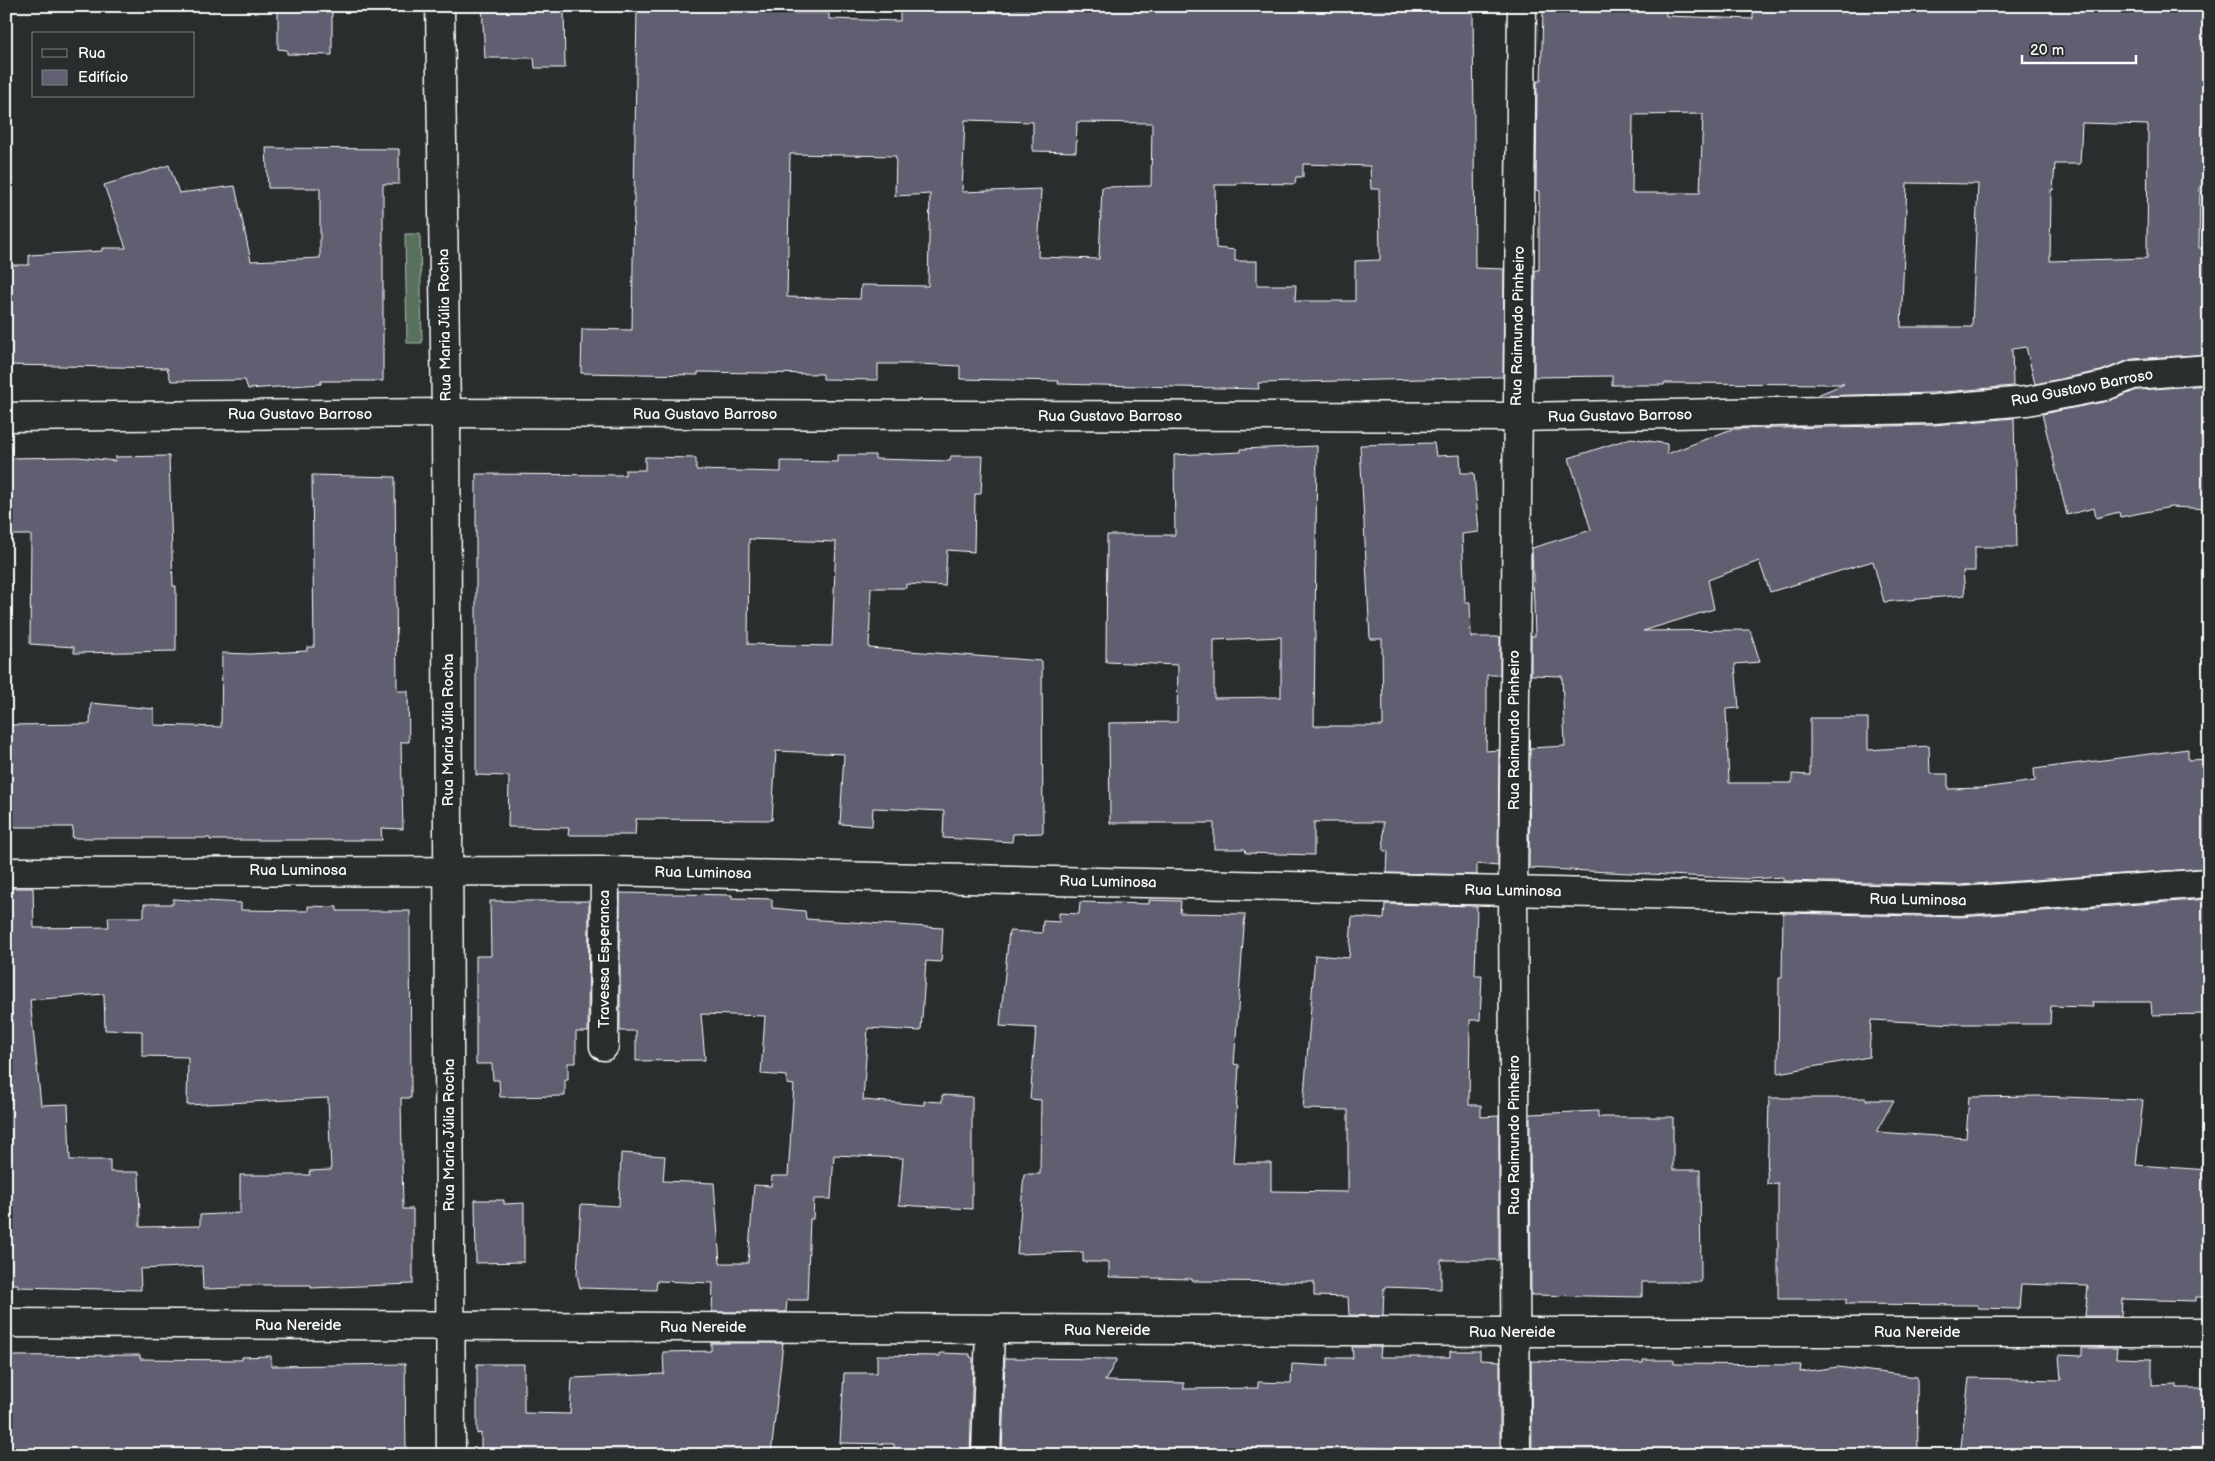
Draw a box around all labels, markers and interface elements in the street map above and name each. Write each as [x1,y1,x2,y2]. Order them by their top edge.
legend [32,32,195,98]
scale bar [2022,32,2136,64]
text: 20 m [2030,41,2064,60]
text: Rua [78,44,106,63]
text: Edifício [78,68,128,87]
street label: Rua Raimundo Pinheiro [1507,246,1529,406]
street label: Rua Maria Júlia Rocha [434,248,456,402]
street label: Rua Gustavo Barroso [2009,365,2155,411]
street label: Rua Gustavo Barroso [228,405,372,424]
street label: Rua Gustavo Barroso [633,405,777,424]
street label: Rua Gustavo Barroso [1548,405,1692,427]
street label: Rua Gustavo Barroso [1038,407,1182,426]
street label: Rua Raimundo Pinheiro [1505,650,1524,810]
street label: Rua Maria Júlia Rocha [439,653,458,807]
street label: Rua Luminosa [249,861,347,880]
street label: Rua Luminosa [654,863,752,883]
street label: Rua Luminosa [1059,872,1157,892]
street label: Rua Luminosa [1464,881,1562,901]
street label: Travessa Esperanca [595,890,614,1028]
street label: Rua Luminosa [1869,890,1967,910]
street label: Rua Raimundo Pinheiro [1505,1055,1524,1215]
street label: Rua Maria Júlia Rocha [440,1058,459,1212]
street label: Rua Nereide [255,1316,341,1335]
street label: Rua Nereide [660,1318,746,1337]
street label: Rua Nereide [1064,1321,1150,1340]
street label: Rua Nereide [1469,1323,1555,1342]
street label: Rua Nereide [1874,1323,1960,1342]

